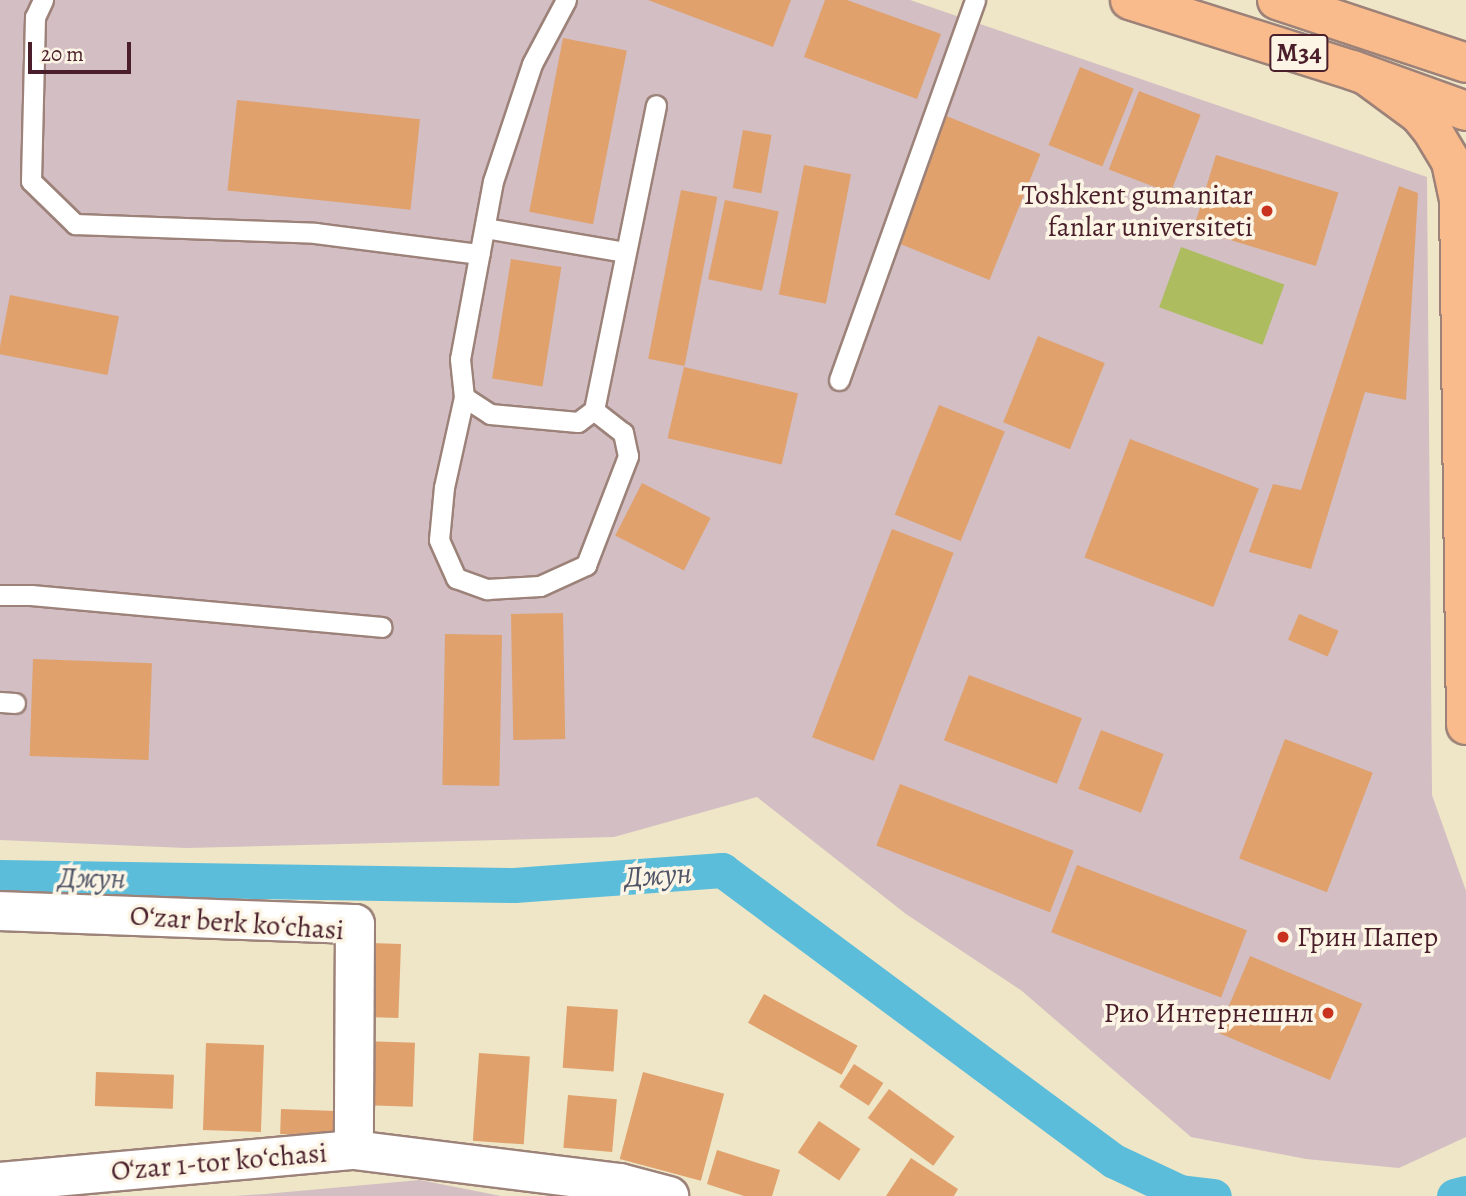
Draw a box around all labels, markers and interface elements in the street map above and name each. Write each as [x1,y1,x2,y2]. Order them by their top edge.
scale bar [32,28,135,72]
road number: M34 [1269,30,1329,76]
text: 20 m [41,40,84,68]
place label: Toshkent gumanitar fanlar universiteti [1021,178,1253,244]
marker: Toshkent gumanitar fanlar universiteti [1259,203,1275,219]
water label: Джун [623,855,693,895]
water label: Джун [58,859,126,897]
street label: Oʻzar berk koʻchasi [129,899,345,947]
place label: Грин Папер [1297,920,1438,954]
marker: Грин Папер [1275,929,1291,945]
place label: Рио Интернешнл [1104,996,1314,1030]
marker: Рио Интернешнл [1320,1005,1336,1021]
street label: O‘zar 1-tor koʻchasi [110,1136,328,1188]

